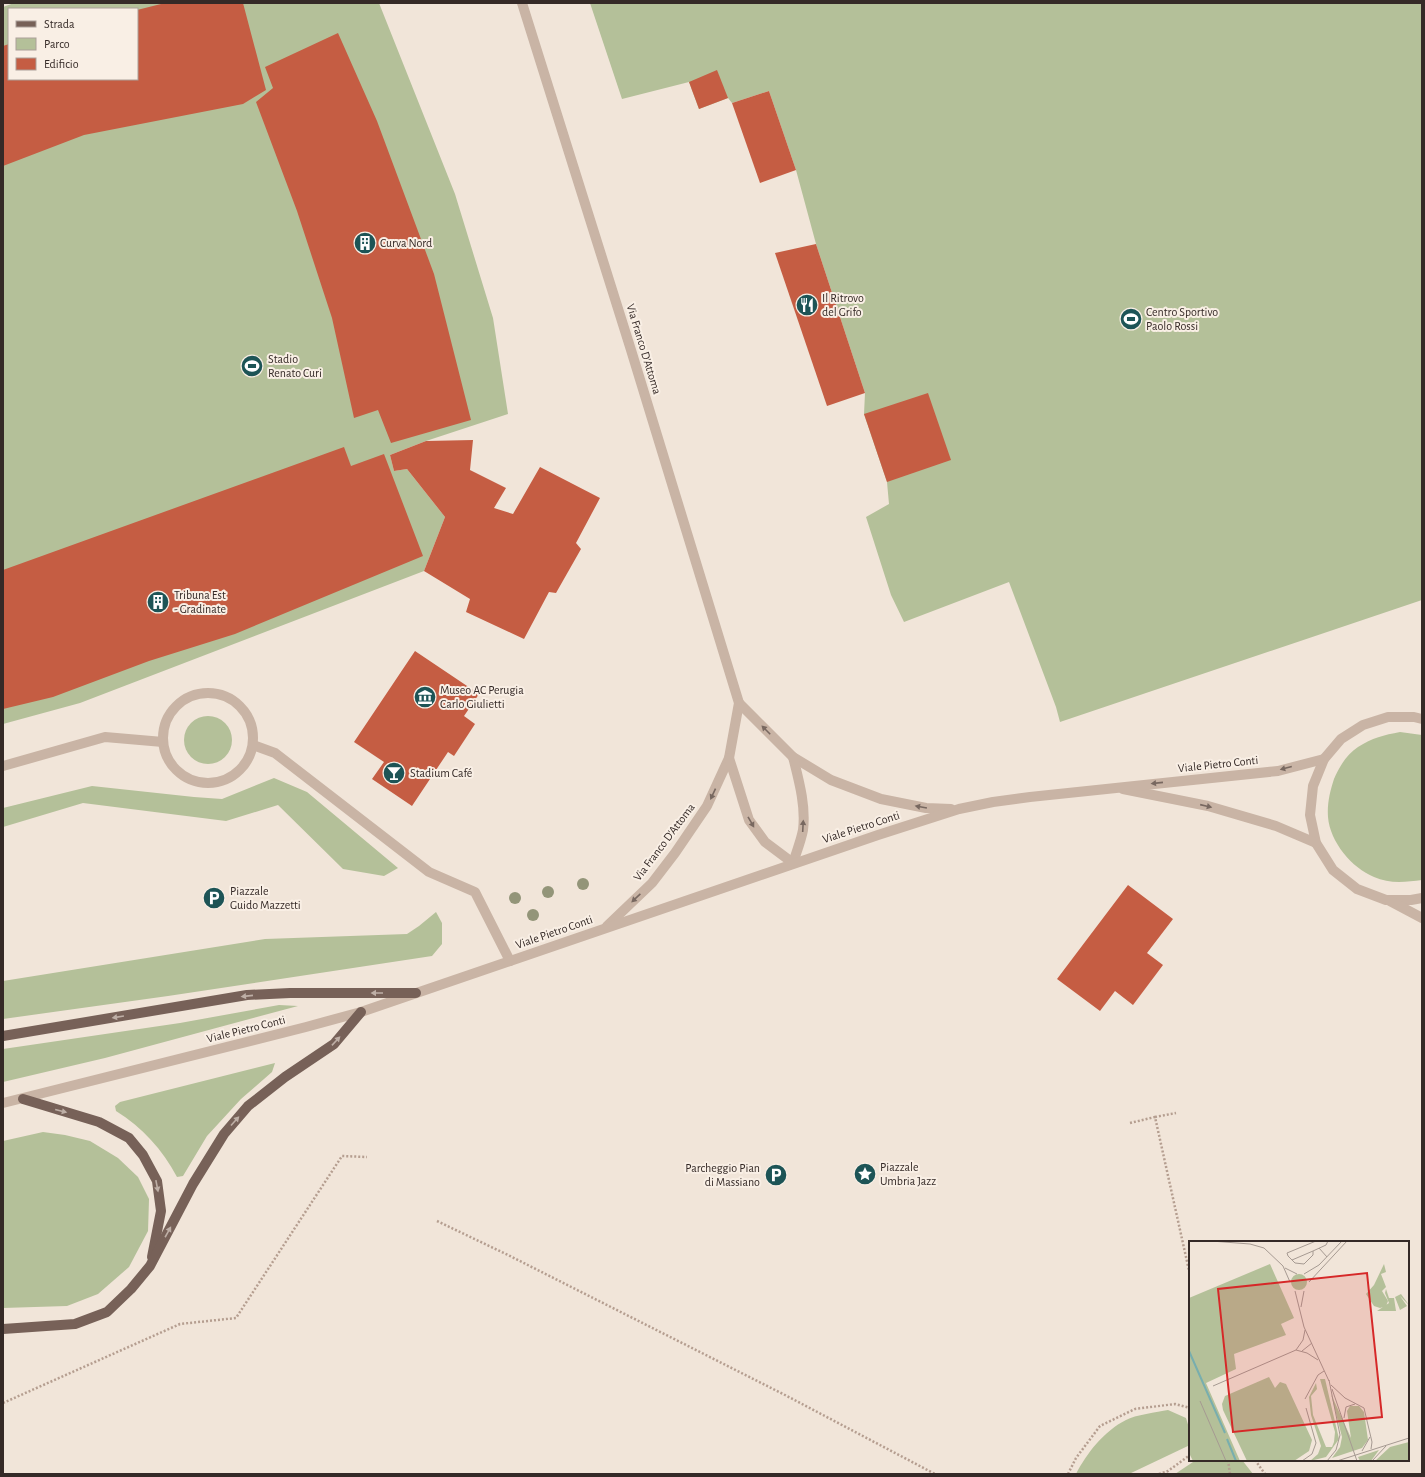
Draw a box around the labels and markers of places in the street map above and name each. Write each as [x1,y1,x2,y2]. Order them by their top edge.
building icon: Curva Nord [352,230,378,256]
place label: Curva Nord [380,237,432,249]
restaurant icon: Il Ritrovo del Grifo [794,292,820,318]
place label: Il Ritrovo del Grifo [822,292,864,318]
sports icon: Centro Sportivo Paolo Rossi [1118,306,1144,332]
place label: Centro Sportivo Paolo Rossi [1146,306,1218,332]
sports icon: Stadio Renato Curi [239,353,265,379]
place label: Stadio Renato Curi [268,353,322,379]
building icon: Tribuna Est - Gradinate [145,589,171,615]
place label: Tribuna Est - Gradinate [174,589,226,615]
museum icon: Museo AC Perugia Carlo Giulietti [412,684,438,710]
place label: Museo AC Perugia Carlo Giulietti [440,684,524,710]
bar icon: Stadium Café [381,760,407,786]
place label: Stadium Café [410,767,472,779]
parking icon: Piazzale Guido Mazzetti [201,885,227,911]
place label: Piazzale Guido Mazzetti [230,885,301,911]
place icon: Piazzale Umbria Jazz [852,1161,878,1187]
place label: Piazzale Umbria Jazz [880,1161,936,1187]
place label: Parcheggio Pian di Massiano [685,1162,760,1188]
parking icon: Parcheggio Pian di Massiano [763,1162,789,1188]

